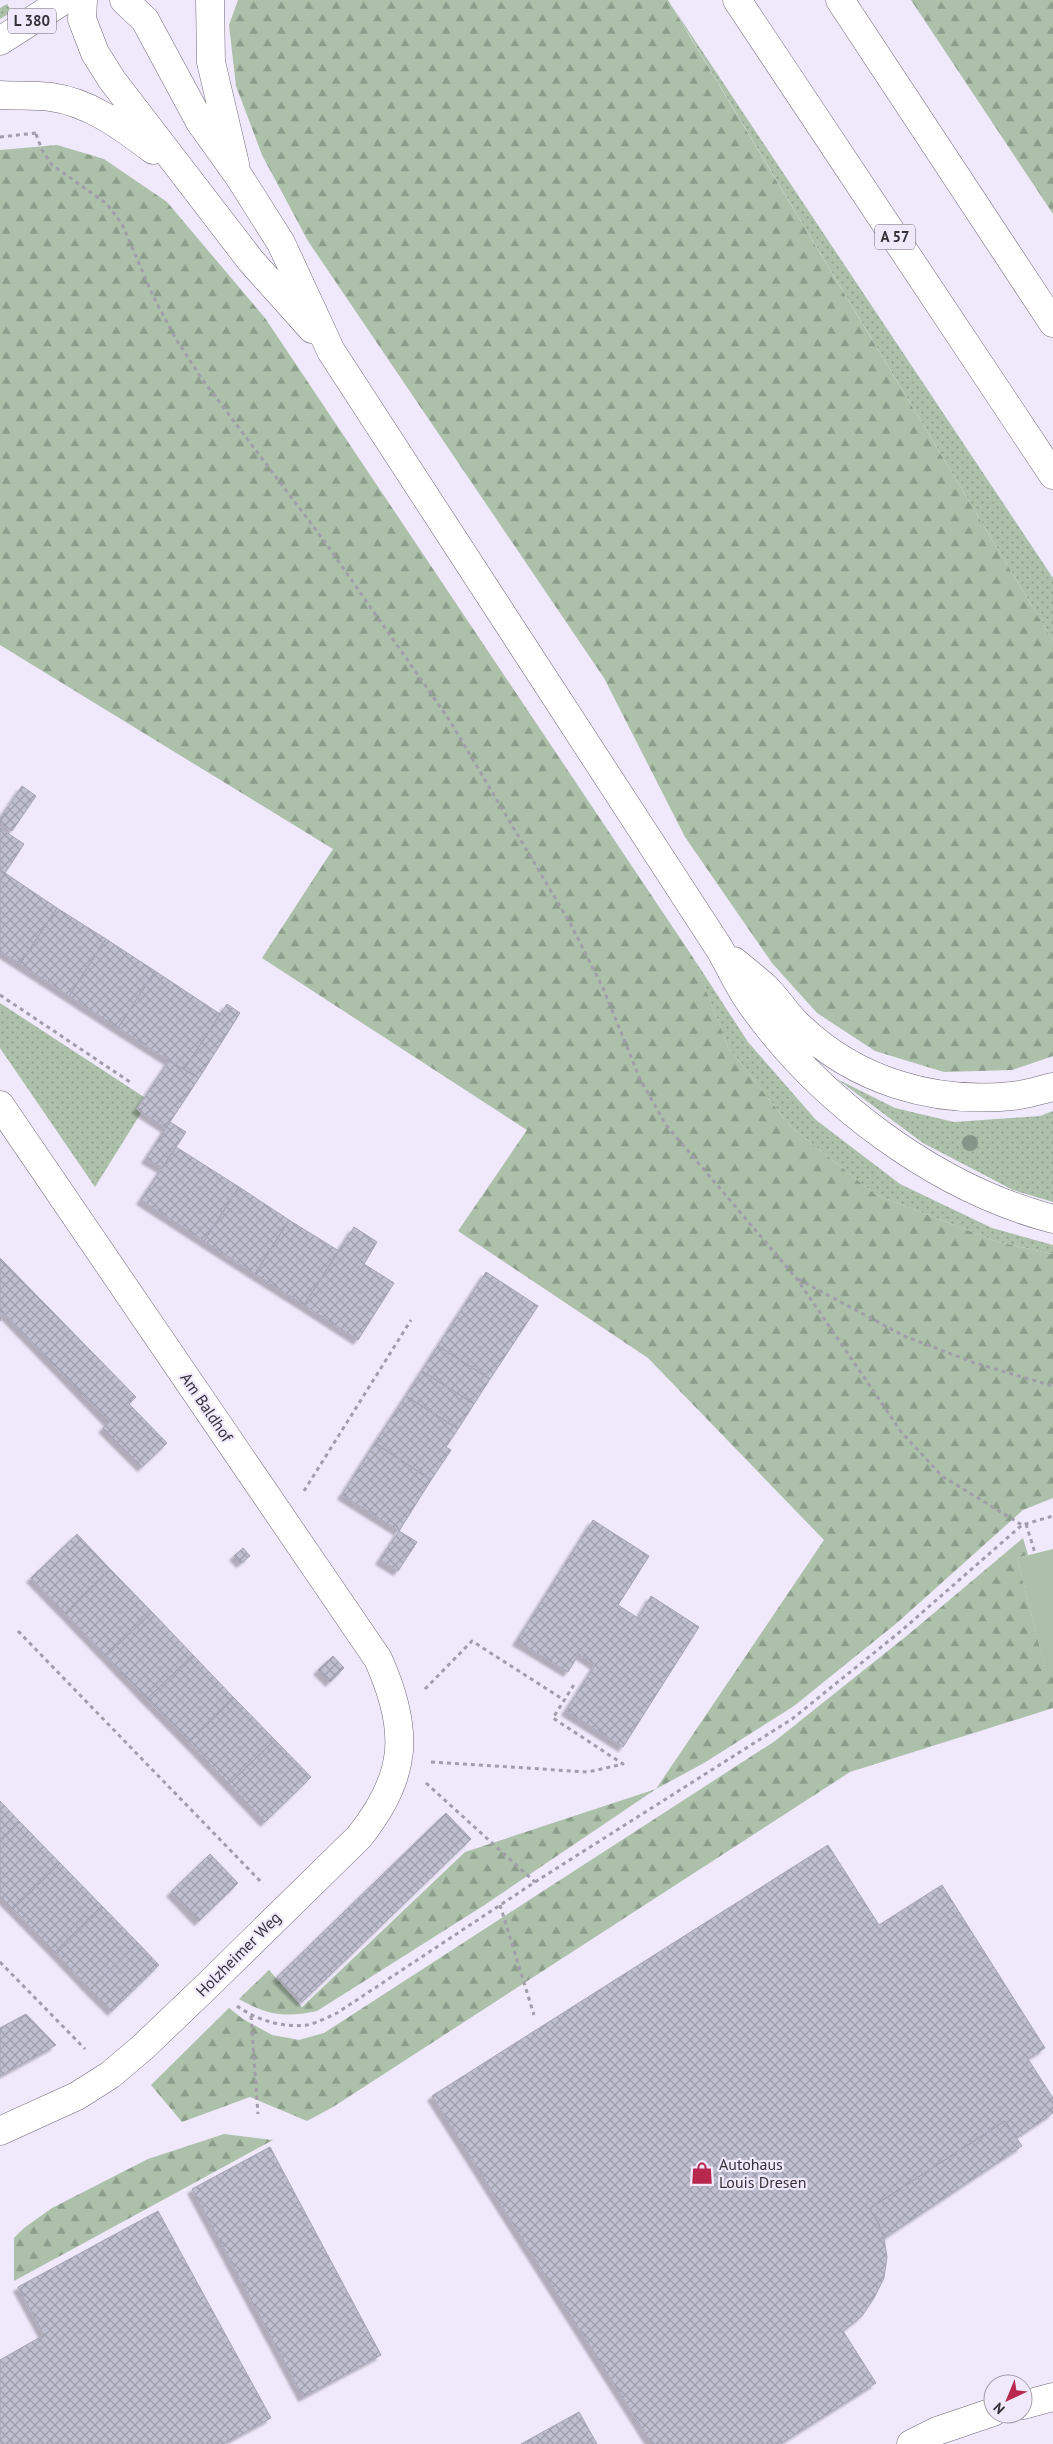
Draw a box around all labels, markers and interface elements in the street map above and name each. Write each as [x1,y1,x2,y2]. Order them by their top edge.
road number: L 380 [8,8,56,34]
road number: A 57 [875,224,915,250]
street label: Am Baldhof [176,1368,238,1446]
street label: Holzheimer Weg [191,1907,285,2001]
place label: Autohaus Louis Dresen [719,2154,806,2192]
shop icon: Autohaus Louis Dresen [689,2160,715,2186]
north arrow [983,2374,1033,2424]
text: N [989,2399,1009,2418]

